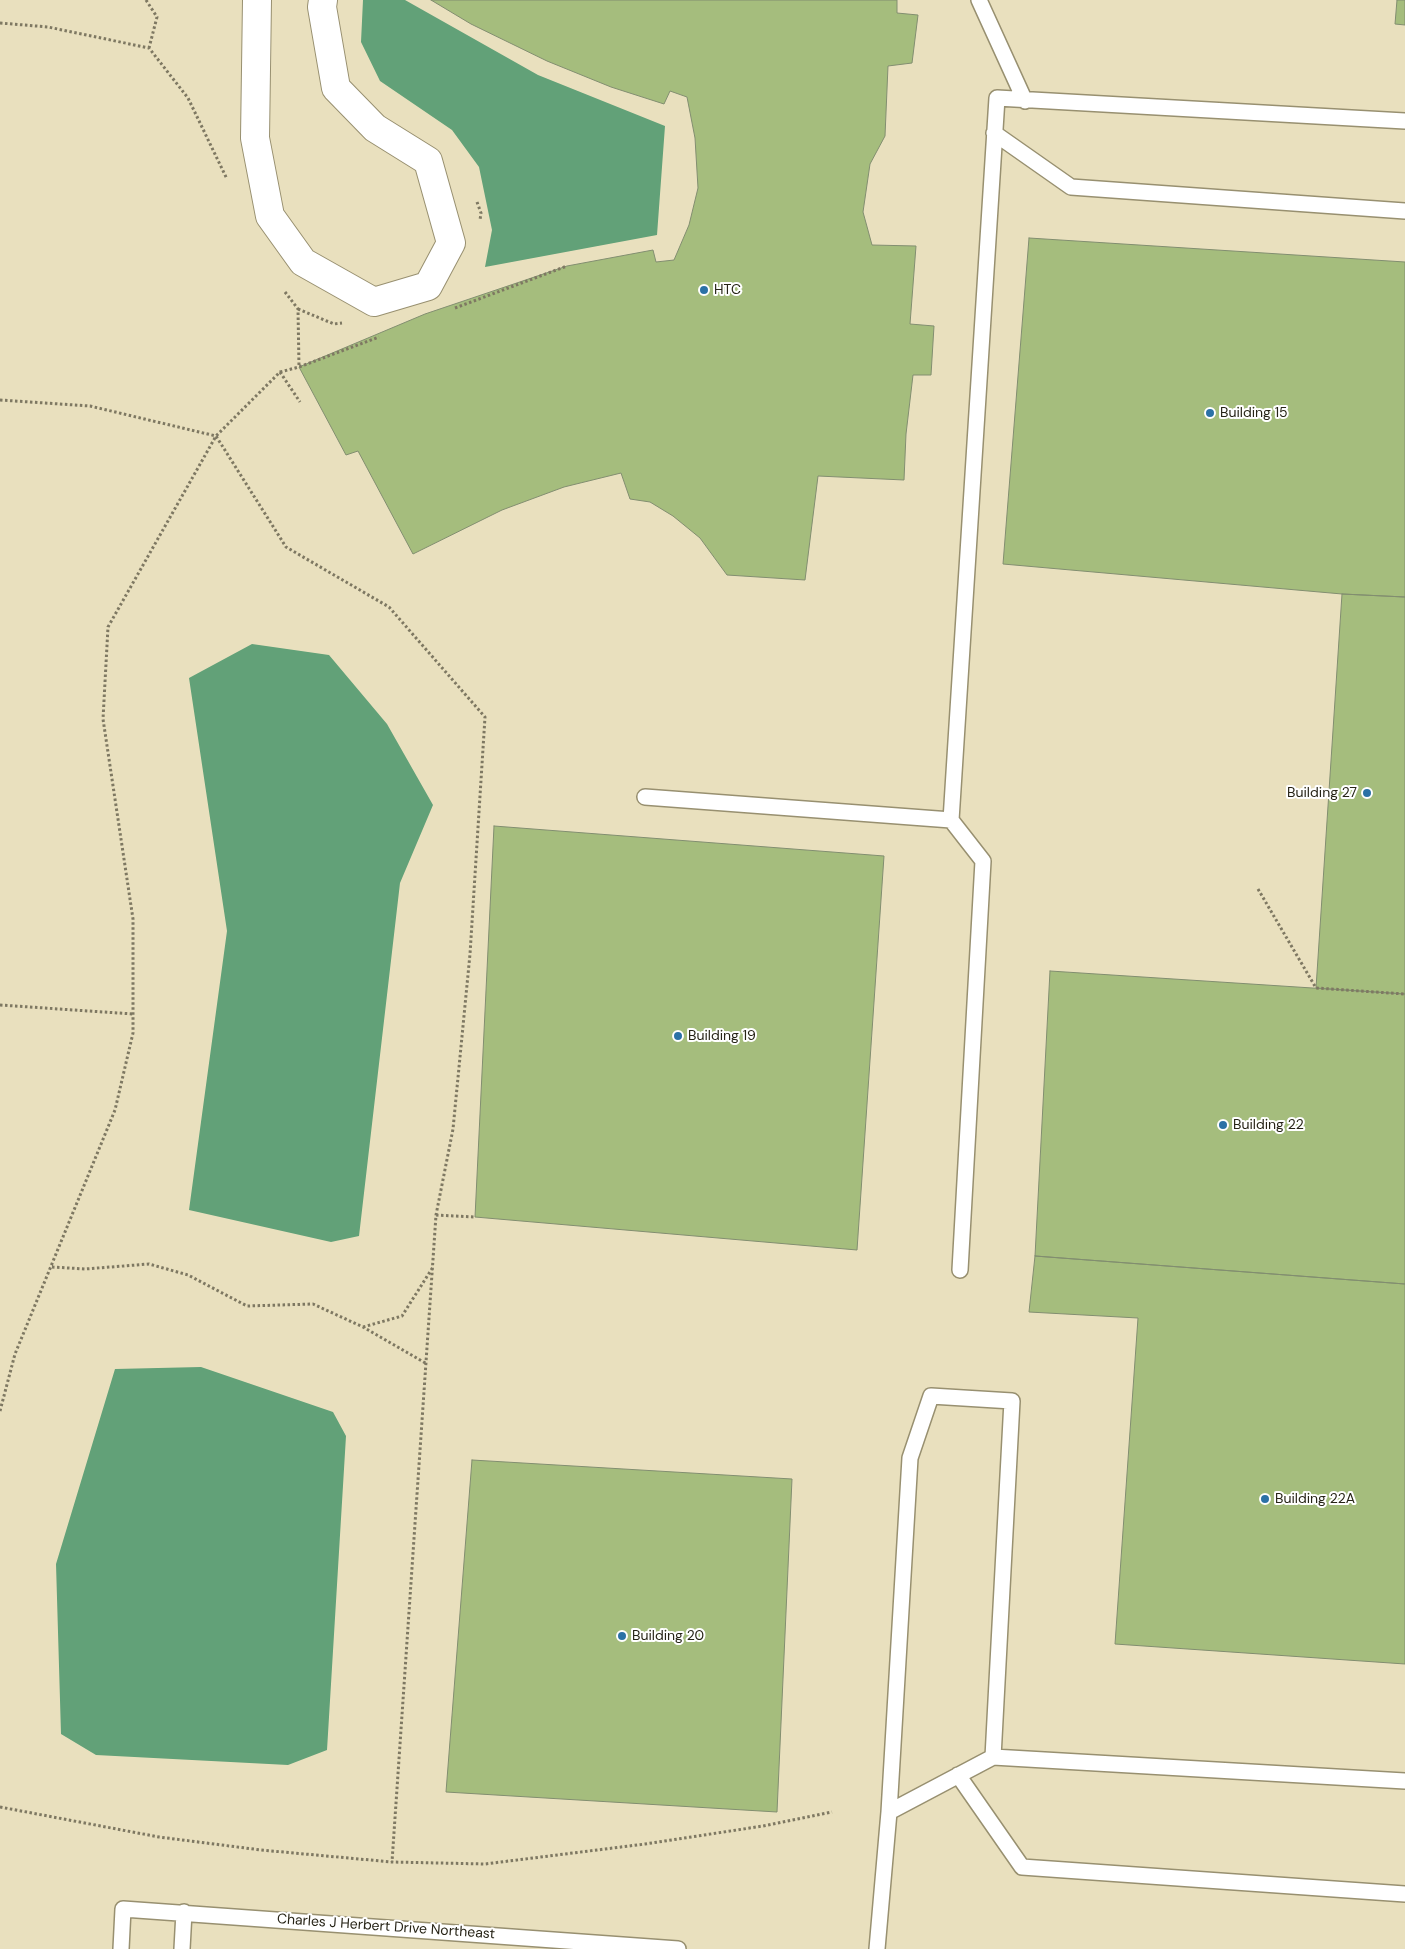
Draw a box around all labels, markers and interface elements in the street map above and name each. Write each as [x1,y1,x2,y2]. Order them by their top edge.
place label: HTC [714,282,741,298]
marker: HTC [698,284,710,296]
place label: Building 15 [1220,405,1288,421]
marker: Building 15 [1204,407,1216,419]
place label: Building 27 [1287,785,1357,801]
marker: Building 27 [1361,787,1373,799]
place label: Building 19 [688,1028,756,1044]
marker: Building 19 [672,1030,684,1042]
place label: Building 22 [1233,1117,1304,1133]
marker: Building 22 [1217,1119,1229,1131]
place label: Building 22A [1275,1491,1355,1507]
marker: Building 22A [1259,1493,1271,1505]
place label: Building 20 [632,1628,704,1644]
marker: Building 20 [616,1630,628,1642]
street label: Charles J Herbert Drive Northeast [276,1911,496,1943]

